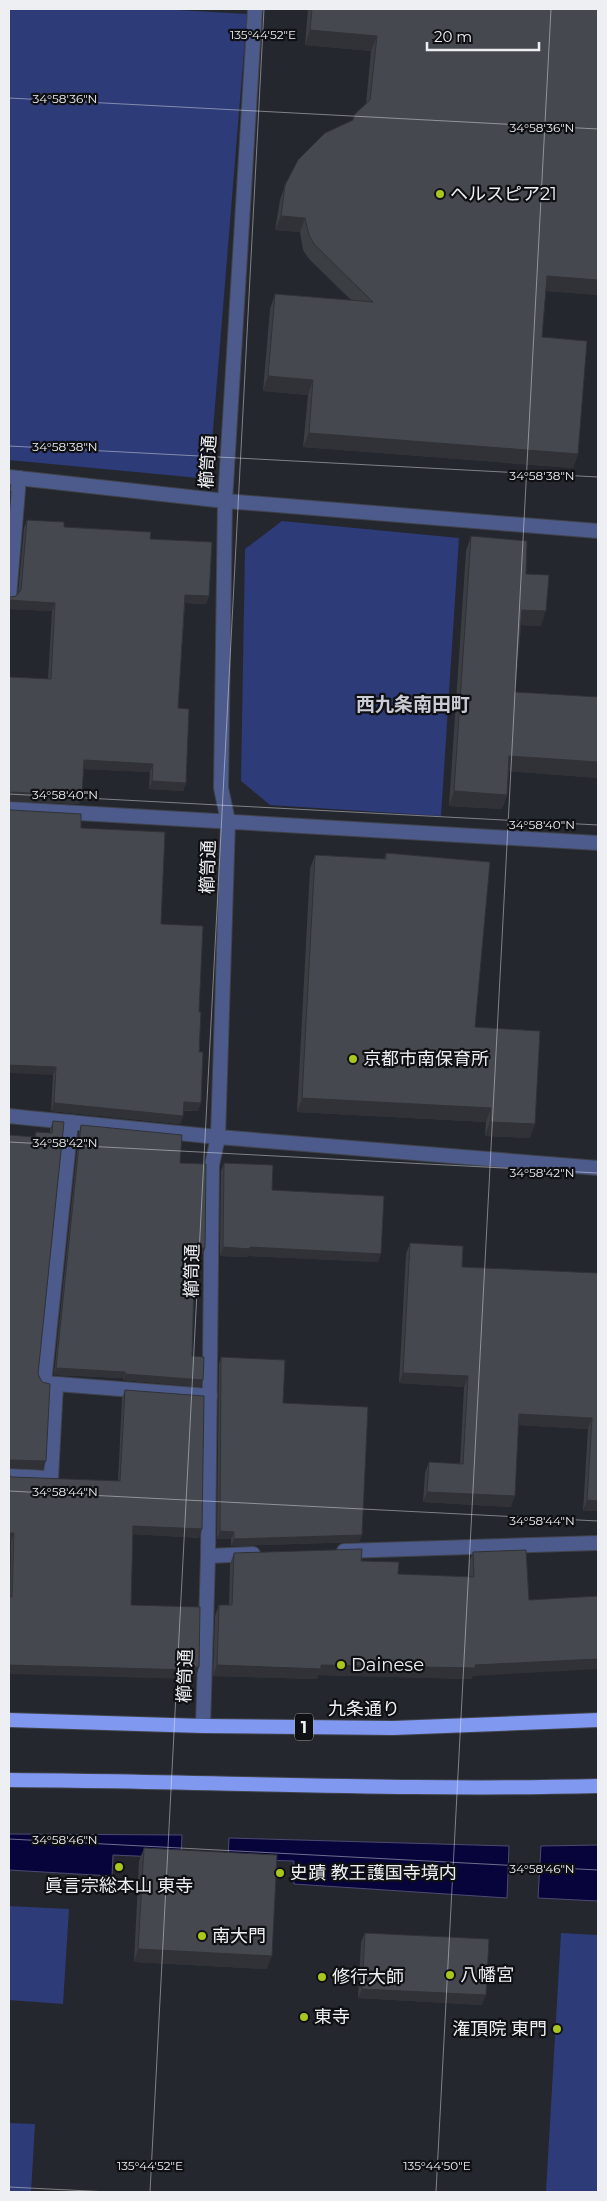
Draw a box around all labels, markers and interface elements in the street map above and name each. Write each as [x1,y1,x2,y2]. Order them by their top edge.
scale bar [427,20,540,52]
text: 135°44'52"E [230,27,296,42]
text: 20 m [434,27,472,46]
text: 34°58'36"N [33,91,97,106]
text: 34°58'36"N [510,120,574,135]
place label: ヘルスピア21 [450,183,557,205]
marker: ヘルスピア21 [434,188,446,200]
street label: 櫛笥通 [195,434,221,490]
text: 34°58'38"N [32,439,98,454]
text: 34°58'38"N [509,468,575,483]
district label: 西九条南田町 [356,693,470,716]
text: 34°58'40"N [32,787,98,802]
text: 34°58'40"N [509,817,575,832]
street label: 櫛笥通 [196,840,220,894]
place label: 京都市南保育所 [363,1048,489,1070]
marker: 京都市南保育所 [347,1053,359,1065]
text: 34°58'42"N [33,1135,97,1150]
text: 34°58'42"N [510,1165,574,1180]
street label: 櫛笥通 [181,1244,203,1298]
text: 34°58'44"N [32,1484,98,1499]
text: 34°58'44"N [509,1513,575,1528]
street label: 櫛笥通 [173,1649,197,1703]
place label: Dainese [351,1654,424,1676]
marker: Dainese [335,1659,347,1671]
street label: 九条通り [328,1698,400,1720]
road number: 1 [295,1714,313,1740]
text: 34°58'46"N [32,1832,98,1847]
marker: 眞言宗総本山 東寺 [113,1861,125,1873]
text: 34°58'46"N [509,1861,575,1876]
place label: 史蹟 教王護国寺境内 [290,1862,457,1884]
marker: 史蹟 教王護国寺境内 [274,1867,286,1879]
place label: 眞言宗総本山 東寺 [45,1875,193,1897]
place label: 南大門 [212,1925,266,1947]
marker: 南大門 [196,1930,208,1942]
place label: 八幡宮 [460,1964,514,1986]
place label: 修行大師 [332,1966,404,1988]
marker: 八幡宮 [444,1969,456,1981]
marker: 修行大師 [316,1971,328,1983]
place label: 東寺 [314,2006,350,2028]
marker: 東寺 [298,2011,310,2023]
place label: 潅頂院 東門 [452,2018,547,2040]
marker: 潅頂院 東門 [551,2023,563,2035]
text: 135°44'52"E [117,2158,183,2173]
text: 135°44'50"E [403,2158,471,2173]

